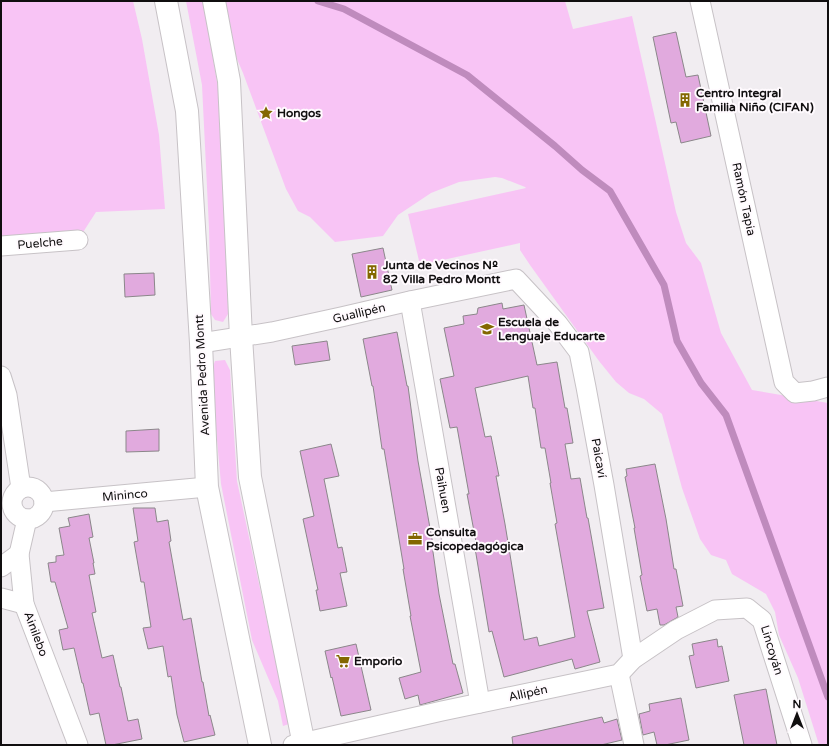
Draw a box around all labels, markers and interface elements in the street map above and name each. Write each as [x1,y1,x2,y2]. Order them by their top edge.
place label: Centro Integral Familia Niño (CIFAN) [696,86,814,114]
building icon: Centro Integral Familia Niño (CIFAN) [677,92,693,108]
place icon: Hongos [258,105,274,121]
place label: Hongos [277,106,321,121]
street label: Ramón Tapia [729,161,759,237]
street label: Puelche [17,234,64,252]
place label: Junta de Vecinos Nº 82 Villa Pedro Montt [382,258,501,286]
building icon: Junta de Vecinos Nº 82 Villa Pedro Montt [364,264,380,280]
street label: Guallipén [331,300,387,326]
street label: Avenida Pedro Montt [192,314,212,436]
place label: Escuela de Lenguaje Educarte [498,315,605,344]
school or university icon: Escuela de Lenguaje Educarte [479,321,495,337]
street label: Paicaví [589,437,609,479]
street label: Paihuen [432,466,454,514]
street label: Mininco [102,486,148,504]
place label: Consulta Psicopedagógica [426,525,524,554]
office icon: Consulta Psicopedagógica [407,531,423,547]
street label: Ainilebo [21,610,51,658]
street label: Lincoyán [758,623,786,677]
supermarket icon: Emporio [335,653,351,669]
place label: Emporio [354,654,402,669]
street label: Allipén [507,682,549,704]
north arrow [777,694,817,734]
text: N [793,698,801,711]

